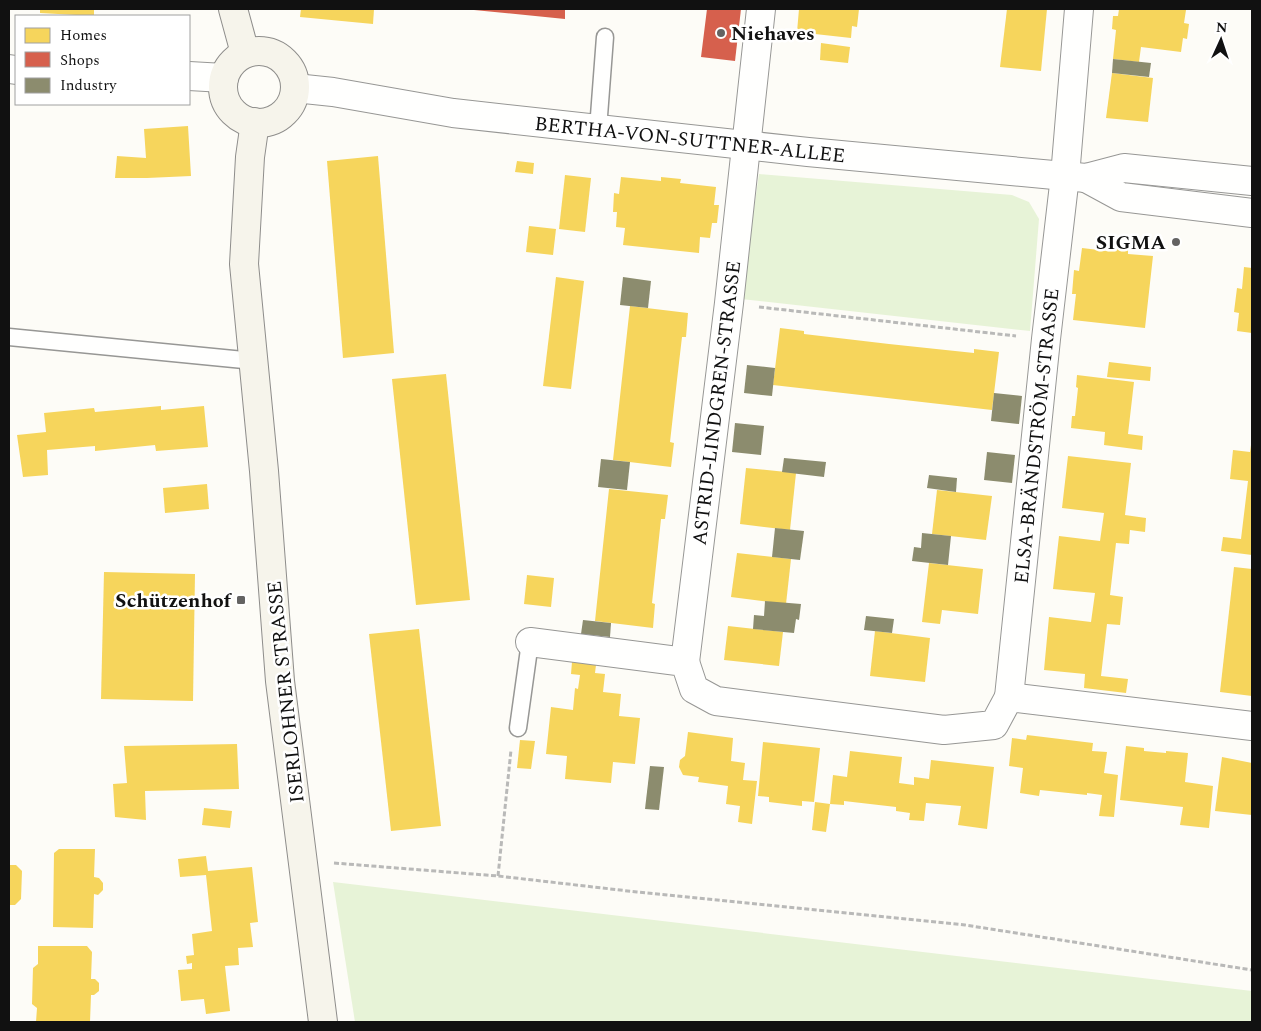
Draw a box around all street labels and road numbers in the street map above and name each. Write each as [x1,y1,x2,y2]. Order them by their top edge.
street label: BERTHA-VON-SUTTNER-ALLEE [533,109,847,171]
street label: ASTRID-LINDGREN-STRASSE [685,259,749,547]
street label: ELSA-BRÄNDSTRÖM-STRASSE [1007,287,1067,586]
street label: ISERLOHNER STRASSE [259,579,313,805]

